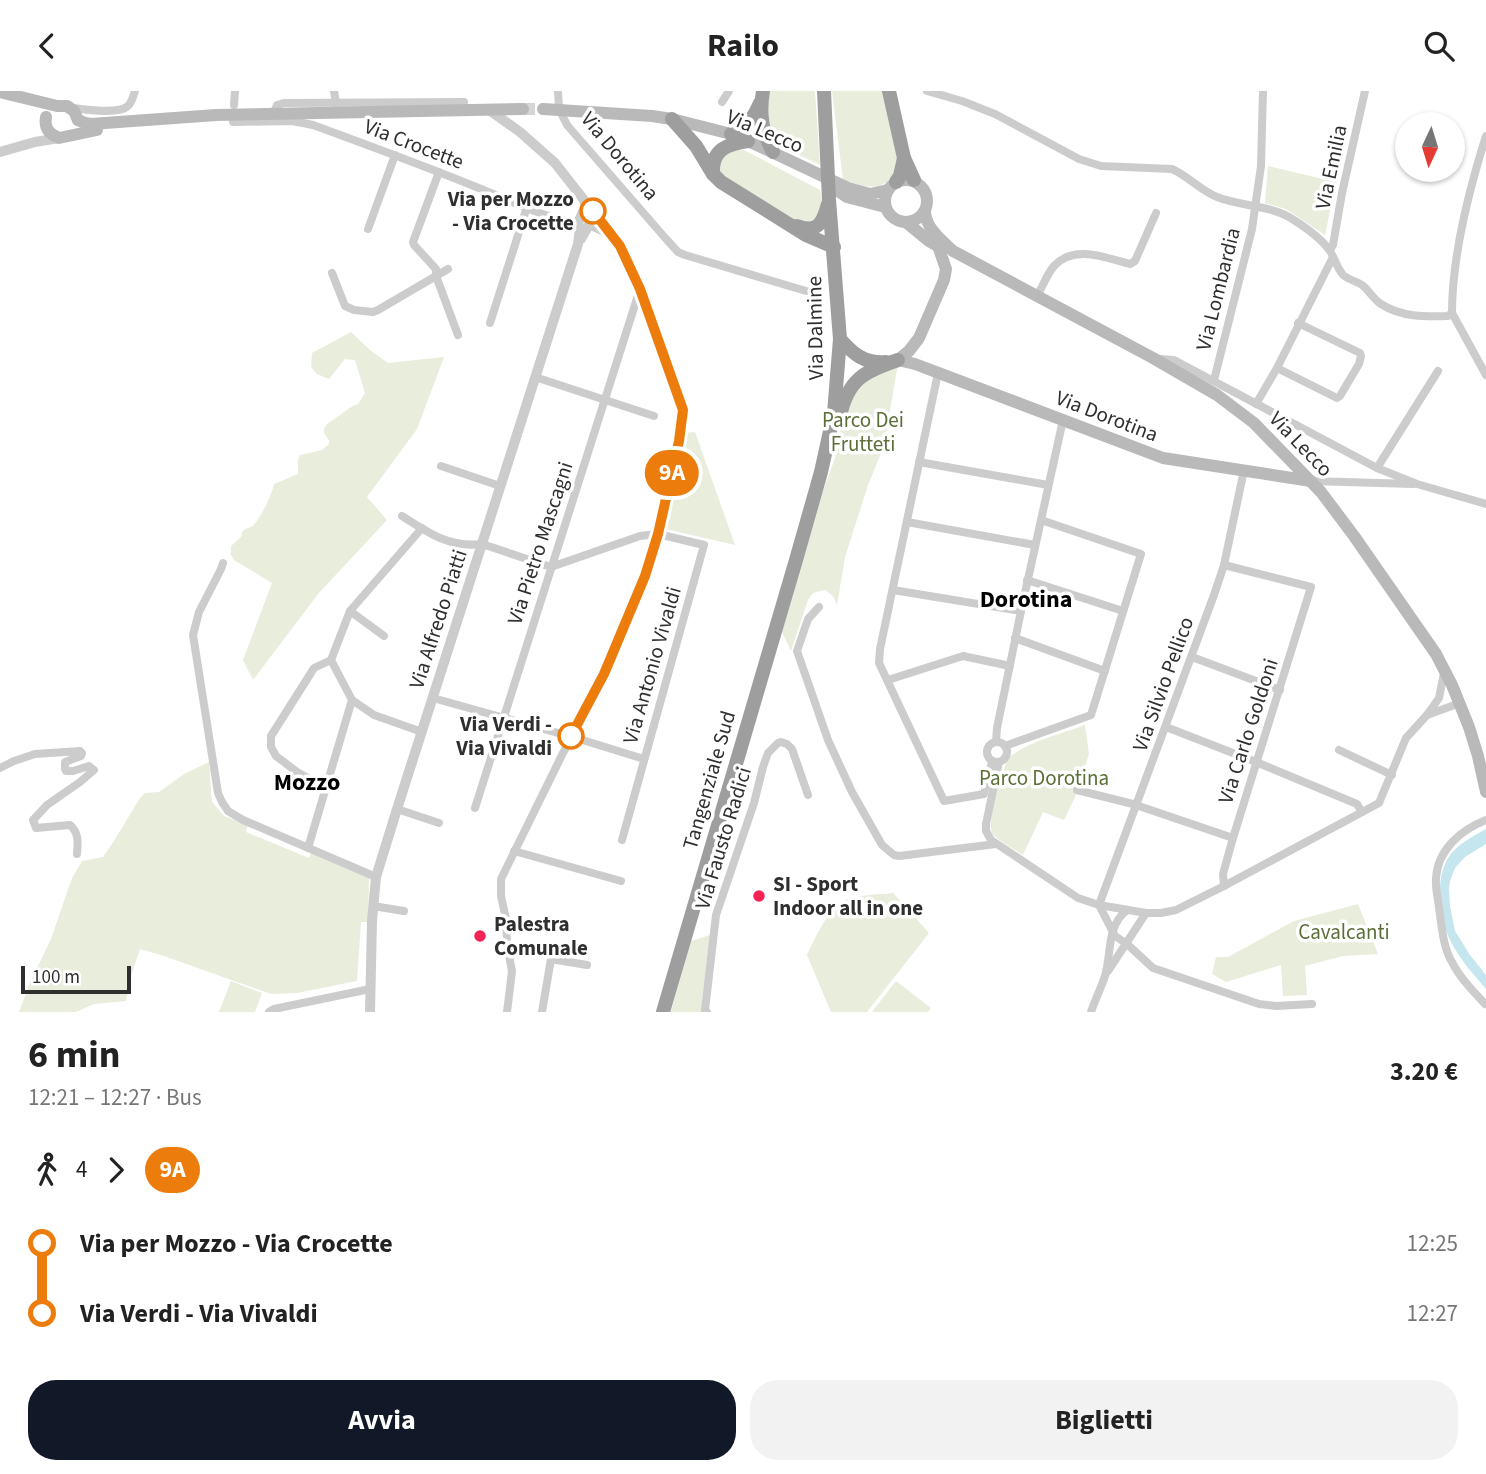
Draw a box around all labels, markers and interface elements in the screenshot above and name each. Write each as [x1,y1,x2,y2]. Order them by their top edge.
text: Railo [707,23,779,69]
icon: back [28,27,66,65]
icon: search [1420,27,1458,65]
street label: Via Lecco [722,101,808,161]
street label: Via Dorotina [574,105,666,207]
street label: Via Crocette [360,111,468,177]
north arrow [1395,112,1465,182]
map controls [1395,112,1465,182]
street label: Via Emilia [1307,122,1355,212]
place label: Via per Mozzo - Via Crocette [447,184,574,238]
marker: Via per Mozzo - Via Crocette [580,198,606,224]
street label: Via Lombardia [1188,224,1248,354]
street label: Via Dalmine [799,276,831,380]
street label: Via Dorotina [1051,383,1163,449]
park label: Parco Dei Frutteti [822,405,904,459]
street label: Via Lecco [1262,405,1340,483]
line badge: 9A [640,450,704,496]
text: 9A [659,455,685,490]
street label: Via Pietro Mascagni [500,458,580,628]
street label: Via Alfredo Piatti [401,546,475,692]
district label: Dorotina [980,582,1072,617]
street label: Via Antonio Vivaldi [615,583,689,747]
street label: Via Silvio Pellico [1125,613,1201,755]
street label: Via Carlo Goldoni [1210,655,1286,807]
street label: Tangenziale Sud [675,707,743,853]
place label: Via Verdi - Via Vivaldi [455,709,552,763]
marker: Via Verdi - Via Vivaldi [558,723,584,749]
street label: Via Fausto Radici [687,763,759,913]
park label: Parco Dorotina [979,763,1109,793]
district label: Mozzo [274,765,340,800]
place label: SI - Sport Indoor all in one [773,869,923,923]
marker: SI - Sport Indoor all in one [751,888,767,904]
place label: Palestra Comunale [494,909,588,963]
park label: Cavalcanti [1298,917,1390,947]
marker: Palestra Comunale [472,928,488,944]
scale bar [21,963,131,995]
text: 100 m [32,964,80,991]
text: 6 min [28,1028,120,1082]
text: 3.20 € [1390,1053,1458,1090]
text: 12:21 – 12:27 · Bus [28,1081,202,1114]
icon: walk [28,1151,66,1189]
icon: forward [97,1151,135,1189]
text: 9A [159,1152,186,1187]
text: 4 [76,1153,87,1186]
text: Via per Mozzo - Via Crocette [80,1225,393,1262]
text: 12:25 [1407,1227,1458,1260]
text: Via Verdi - Via Vivaldi [80,1295,318,1332]
text: 12:27 [1407,1297,1458,1330]
button: Avvia [28,1380,736,1460]
button: Biglietti [750,1380,1458,1460]

